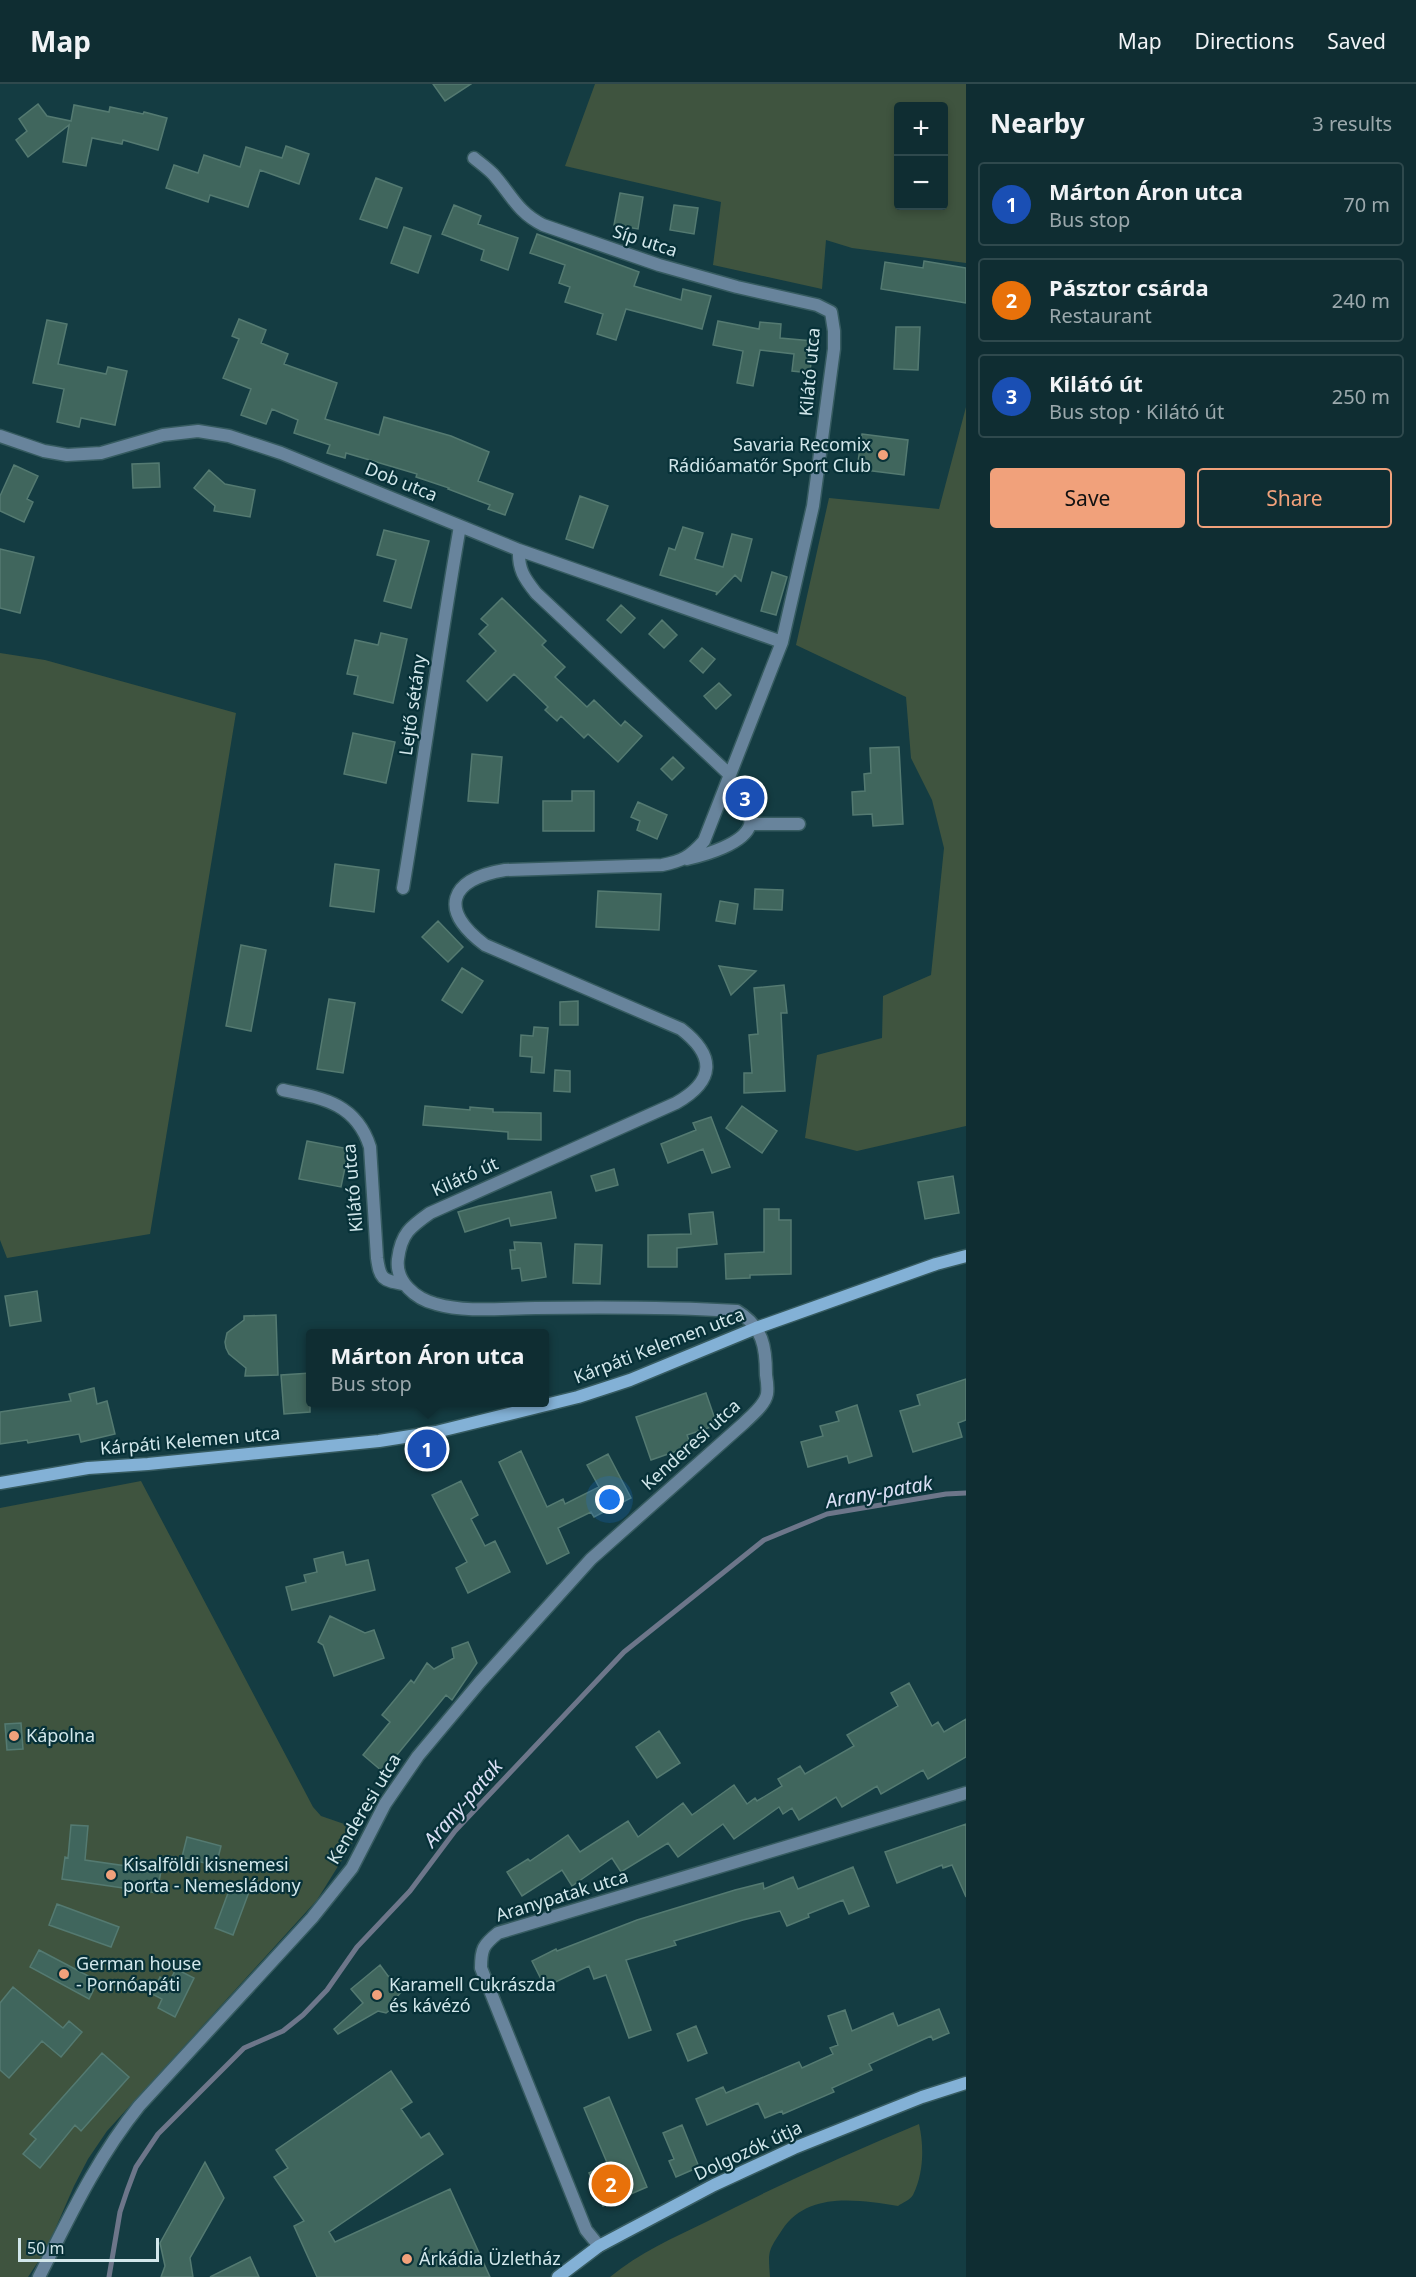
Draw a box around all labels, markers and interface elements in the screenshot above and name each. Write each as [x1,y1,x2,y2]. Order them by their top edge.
text: Map [30,22,91,60]
text: Map [1118,27,1162,55]
text: Directions [1195,27,1294,55]
text: Saved [1327,27,1386,55]
map controls [894,102,948,210]
button: + [894,102,948,156]
text: Nearby [990,105,1085,141]
text: 3 results [1312,110,1392,137]
button: − [894,156,948,210]
text: Márton Áron utca [1049,176,1243,206]
text: 1 [1006,191,1017,218]
text: 70 m [1343,191,1390,218]
text: Bus stop [1049,206,1130,233]
street label: Síp utca [610,218,681,262]
text: Pásztor csárda [1049,272,1209,302]
text: 2 [1006,287,1017,314]
text: 240 m [1332,287,1390,314]
text: Restaurant [1049,302,1152,329]
street label: Kilátó utca [793,327,825,417]
text: Kilátó út [1049,368,1143,398]
text: 3 [1006,383,1017,410]
text: 250 m [1332,383,1390,410]
text: Bus stop · Kilátó út [1049,398,1224,425]
place label: Savaria Recomix Rádióamatőr Sport Club [668,432,871,477]
marker: Savaria Recomix Rádióamatőr Sport Club [876,448,890,462]
street label: Dob utca [362,456,441,506]
button: Save [990,468,1185,528]
button: Share [1197,468,1392,528]
street label: Lejtő sétány [393,652,431,757]
pin: 3 [726,776,764,820]
street label: Kilátó utca [336,1143,368,1233]
street label: Kilátó út [428,1151,502,1201]
street label: Kárpáti Kelemen utca [570,1301,747,1389]
popup [306,1329,549,1407]
text: Márton Áron utca [331,1340,524,1370]
text: Bus stop [331,1370,412,1397]
street label: Kenderesi utca [636,1393,745,1495]
street label: Kárpáti Kelemen utca [99,1420,281,1460]
pin: 1 [408,1426,446,1472]
water label: Arany-patak [821,1469,936,1515]
your location [595,1485,624,1514]
place label: Kápolna [26,1723,95,1747]
marker: Kápolna [7,1729,21,1743]
street label: Kenderesi utca [321,1749,406,1868]
water label: Arany-patak [416,1752,509,1854]
place label: Kisalföldi kisnemesi porta - Nemesládony [123,1852,301,1897]
street label: Aranypatak utca [492,1863,631,1927]
marker: Kisalföldi kisnemesi porta - Nemesládony [104,1868,118,1882]
place label: German house - Pornóapáti [76,1951,201,1996]
marker: German house - Pornóapáti [57,1967,71,1981]
place label: Karamell Cukrászda és kávézó [389,1972,556,2017]
marker: Karamell Cukrászda és kávézó [370,1988,384,2002]
street label: Dolgozók útja [690,2115,805,2186]
pin: 2 [592,2162,630,2206]
scale bar [18,2235,159,2262]
text: 50 m [27,2237,64,2259]
place label: Árkádia Üzletház [419,2246,561,2270]
marker: Árkádia Üzletház [400,2252,414,2266]

